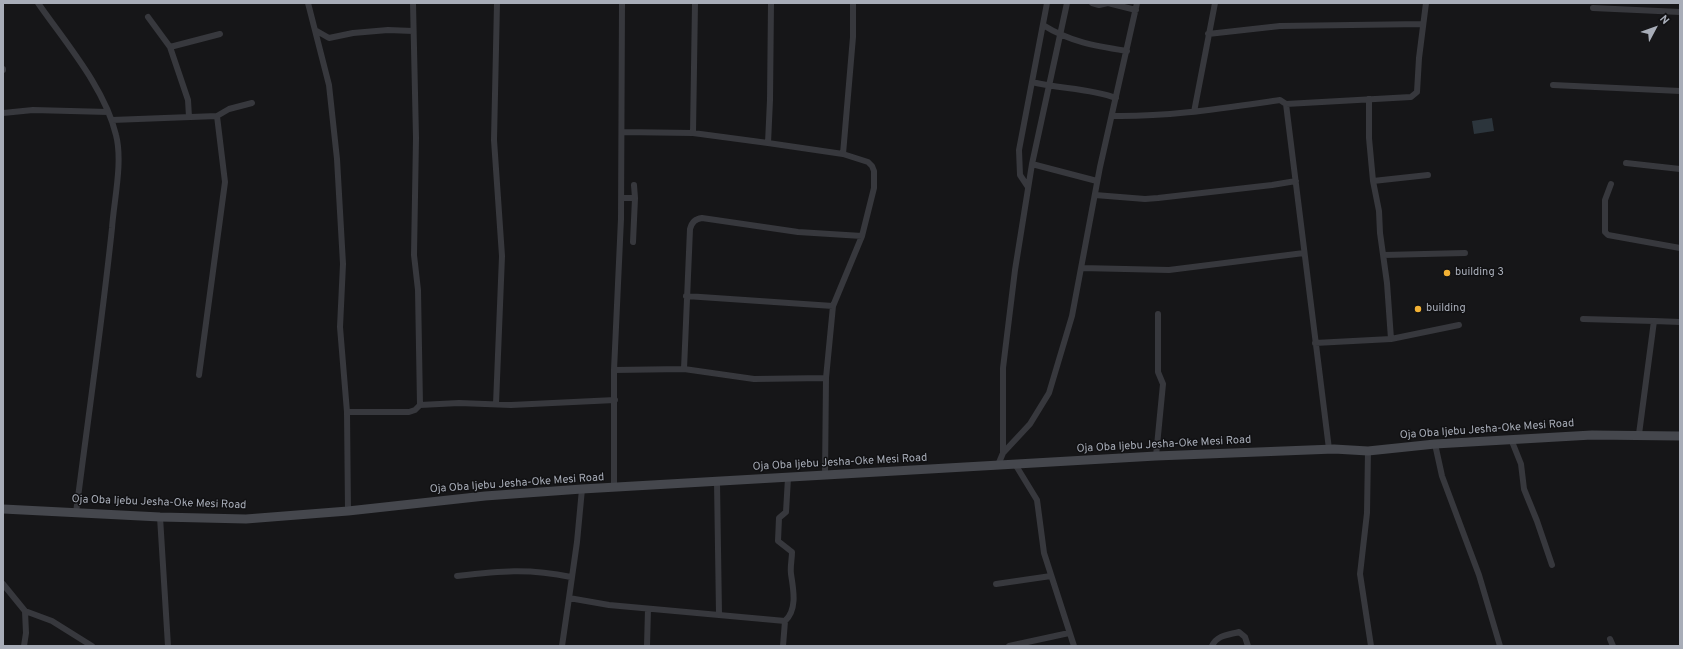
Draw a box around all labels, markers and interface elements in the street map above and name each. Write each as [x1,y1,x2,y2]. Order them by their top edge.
north arrow [1635,8,1675,48]
text: N [1656,13,1672,28]
place label: building 3 [1455,266,1504,280]
marker: building 3 [1442,268,1452,278]
place label: building [1426,302,1466,316]
marker: building [1413,304,1423,314]
street label: Oja Oba Ijebu Jesha-Oke Mesi Road [1399,417,1575,443]
street label: Oja Oba Ijebu Jesha-Oke Mesi Road [1076,434,1252,456]
street label: Oja Oba Ijebu Jesha-Oke Mesi Road [752,452,928,474]
street label: Oja Oba Ijebu Jesha-Oke Mesi Road [429,471,605,497]
street label: Oja Oba Ijebu Jesha-Oke Mesi Road [71,493,247,513]

